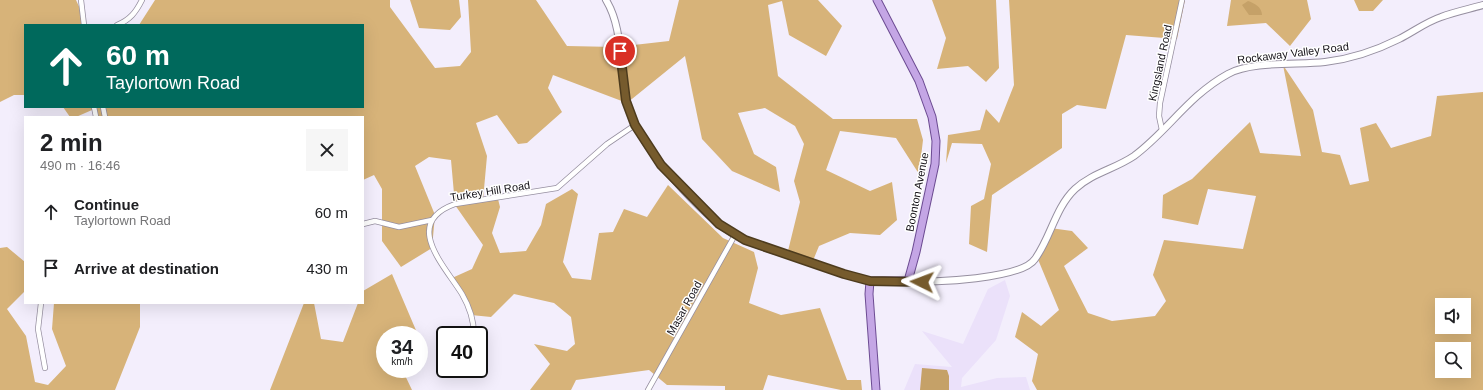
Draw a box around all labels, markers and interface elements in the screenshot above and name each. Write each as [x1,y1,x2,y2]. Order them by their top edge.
street label: Kingsland Road [1146,24,1174,102]
pin [603,34,637,68]
icon: ahead [40,40,92,92]
text: 60 m [106,40,170,71]
icon: arrive [609,40,631,62]
street label: Rockaway Valley Road [1237,40,1349,66]
text: Taylortown Road [106,73,240,93]
text: 2 min [40,129,103,156]
button: close [306,129,348,171]
street label: Boonton Avenue [903,151,931,233]
text: 490 m · 16:46 [40,158,120,173]
street label: Turkey Hill Road [449,179,531,203]
text: Continue [74,196,139,213]
icon: ahead [40,201,62,223]
text: 60 m [315,204,348,221]
text: Taylortown Road [74,213,171,228]
icon: arrive [40,257,62,279]
text: Arrive at destination [74,260,219,277]
text: 430 m [306,260,348,277]
position arrow [901,261,943,303]
street label: Masar Road [664,279,704,337]
map controls [1435,298,1471,378]
button: sound [1435,298,1471,334]
speed limit sign: 40 [436,326,488,378]
text: 34 [391,336,413,358]
button: search [1435,342,1471,378]
text: km/h [391,356,413,367]

